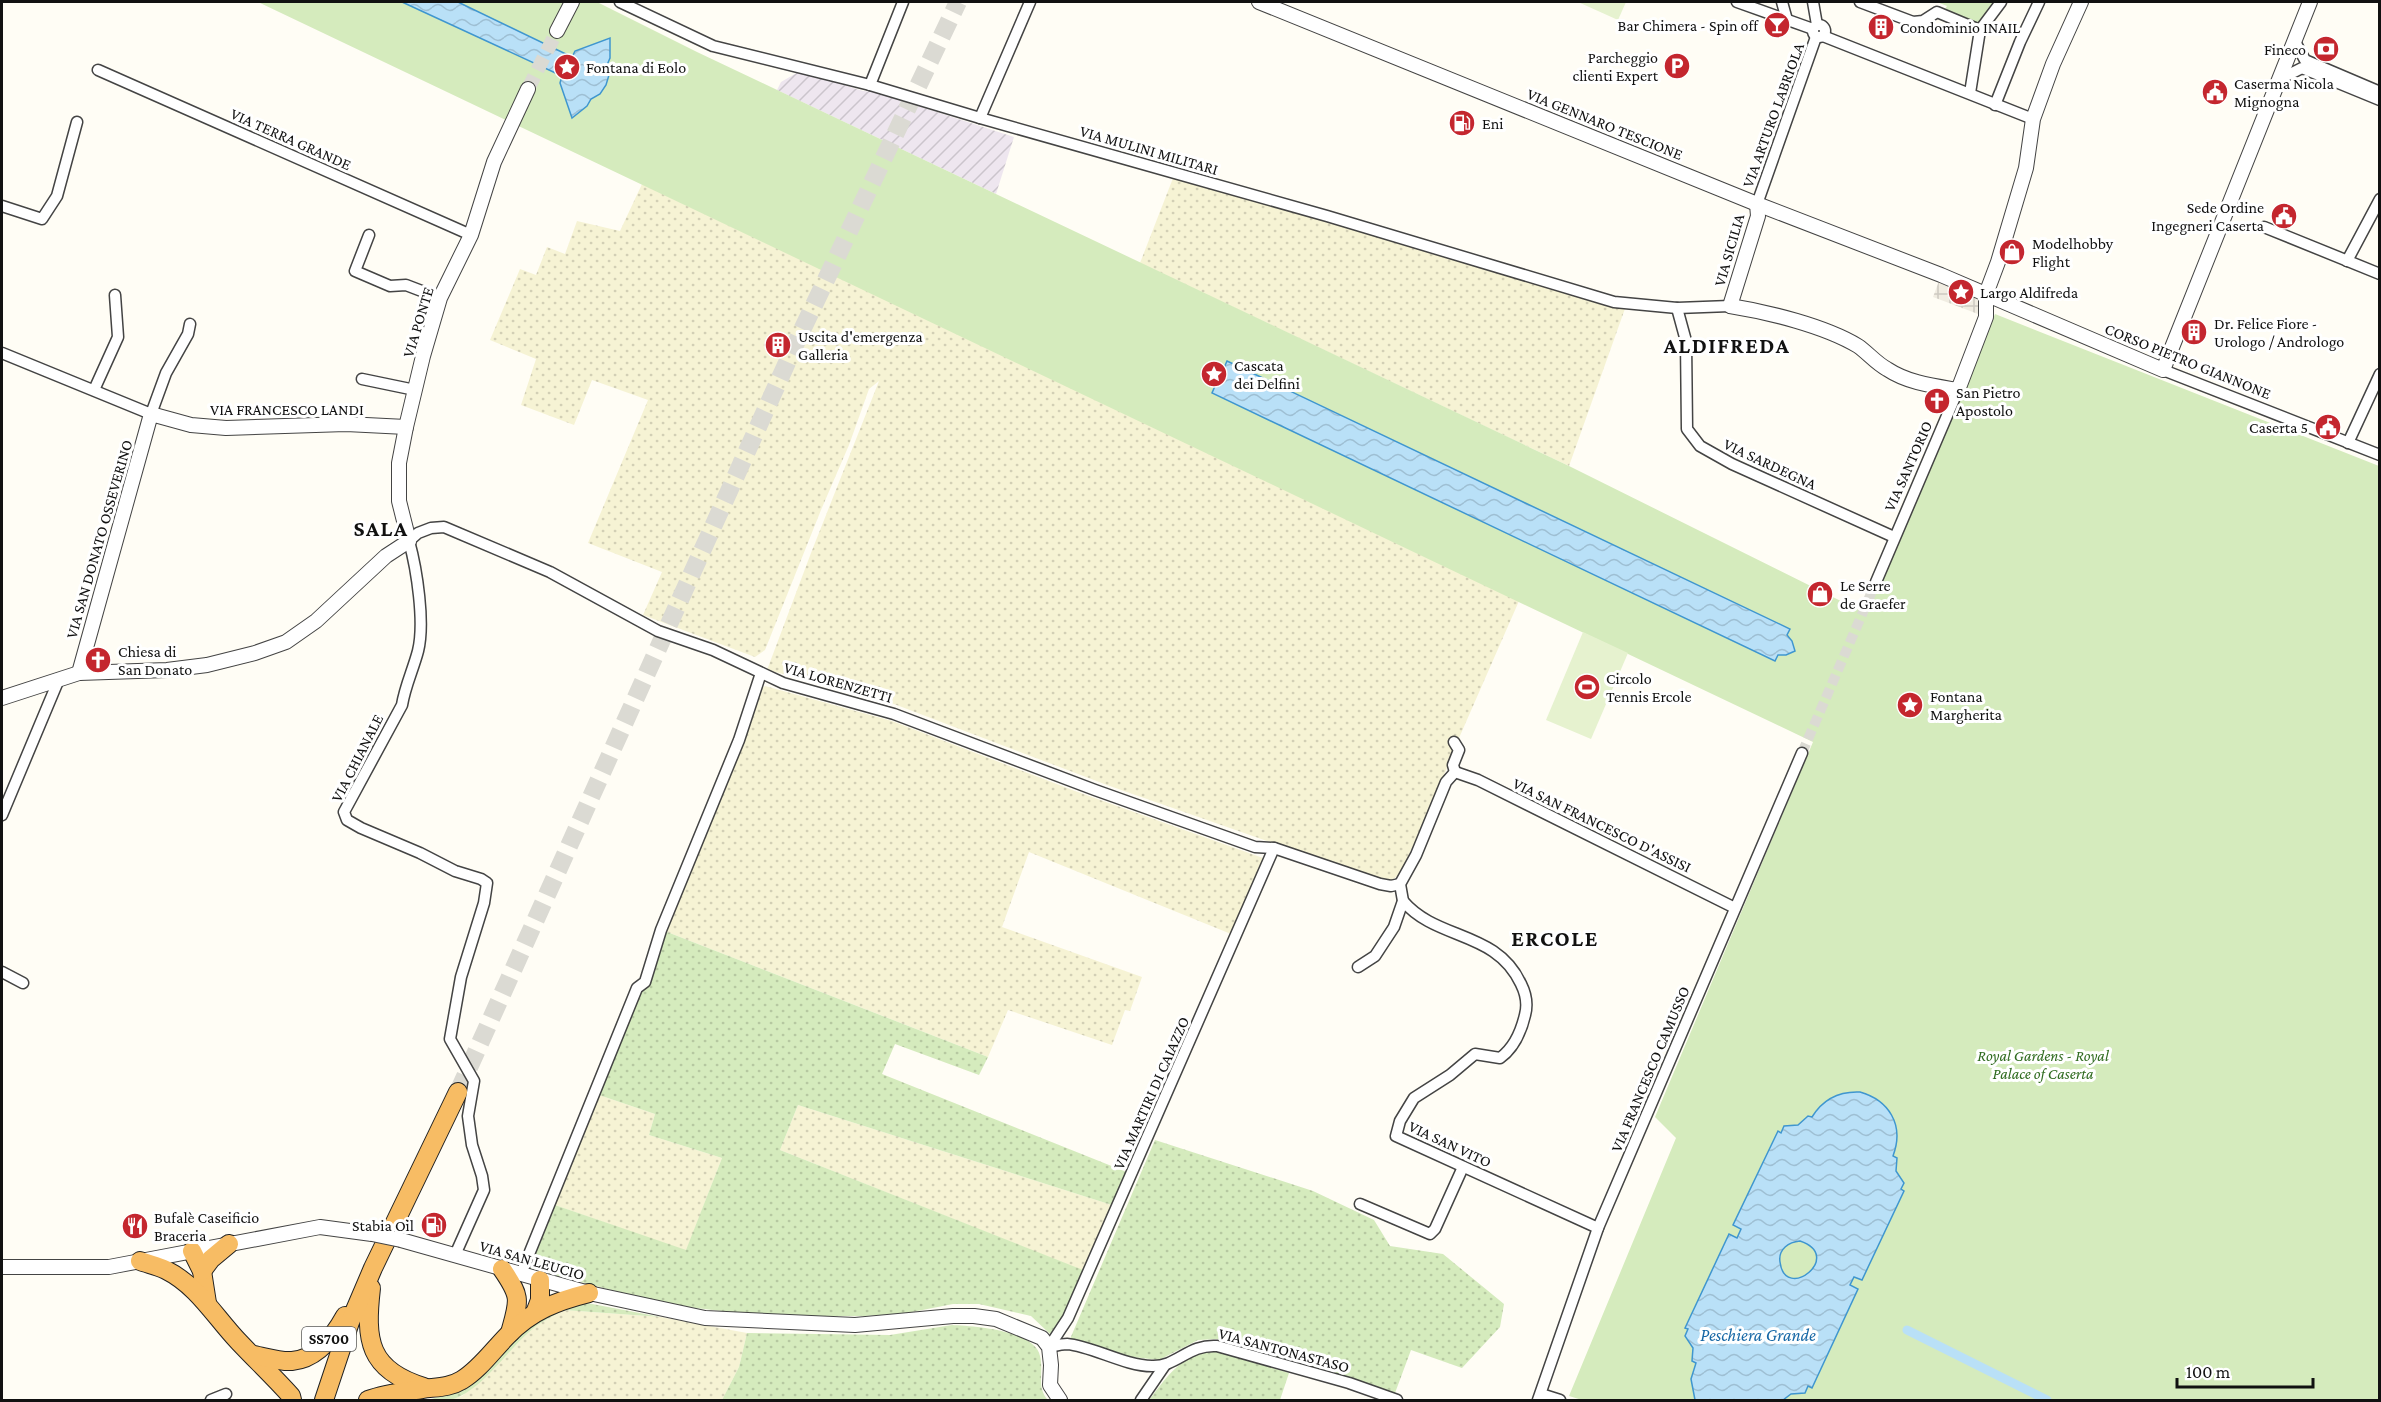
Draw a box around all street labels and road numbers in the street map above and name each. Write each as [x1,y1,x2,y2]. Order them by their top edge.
street label: VIA ARTURO LABRIOLA [1739,40,1807,190]
street label: VIA GENNARO TESCIONE [1525,85,1686,163]
street label: VIA TERRA GRANDE [228,105,354,173]
street label: VIA MULINI MILITARI [1078,122,1220,178]
street label: VIA SICILIA [1711,211,1748,288]
street label: VIA PONTE [399,284,437,359]
street label: CORSO PIETRO GIANNONE [2102,320,2274,402]
street label: VIA FRANCESCO LANDI [210,401,364,418]
street label: VIA SANTORIO [1881,418,1935,514]
street label: VIA SARDEGNA [1721,435,1820,493]
street label: VIA SAN DONATO OSSEVERINO [62,438,136,640]
street label: VIA LORENZETTI [782,658,894,706]
street label: VIA CHIANALE [328,711,387,805]
street label: VIA SAN FRANCESCO D'ASSISI [1510,774,1694,876]
street label: VIA FRANCESCO CAMUSSO [1607,984,1693,1154]
street label: VIA MARTIRI DI CAIAZZO [1110,1014,1192,1172]
street label: VIA SAN VITO [1406,1117,1494,1171]
street label: VIA SAN LEUCIO [478,1237,586,1283]
street label: VIA SANTONASTASO [1217,1324,1351,1376]
road number: SS700 [302,1327,356,1351]

